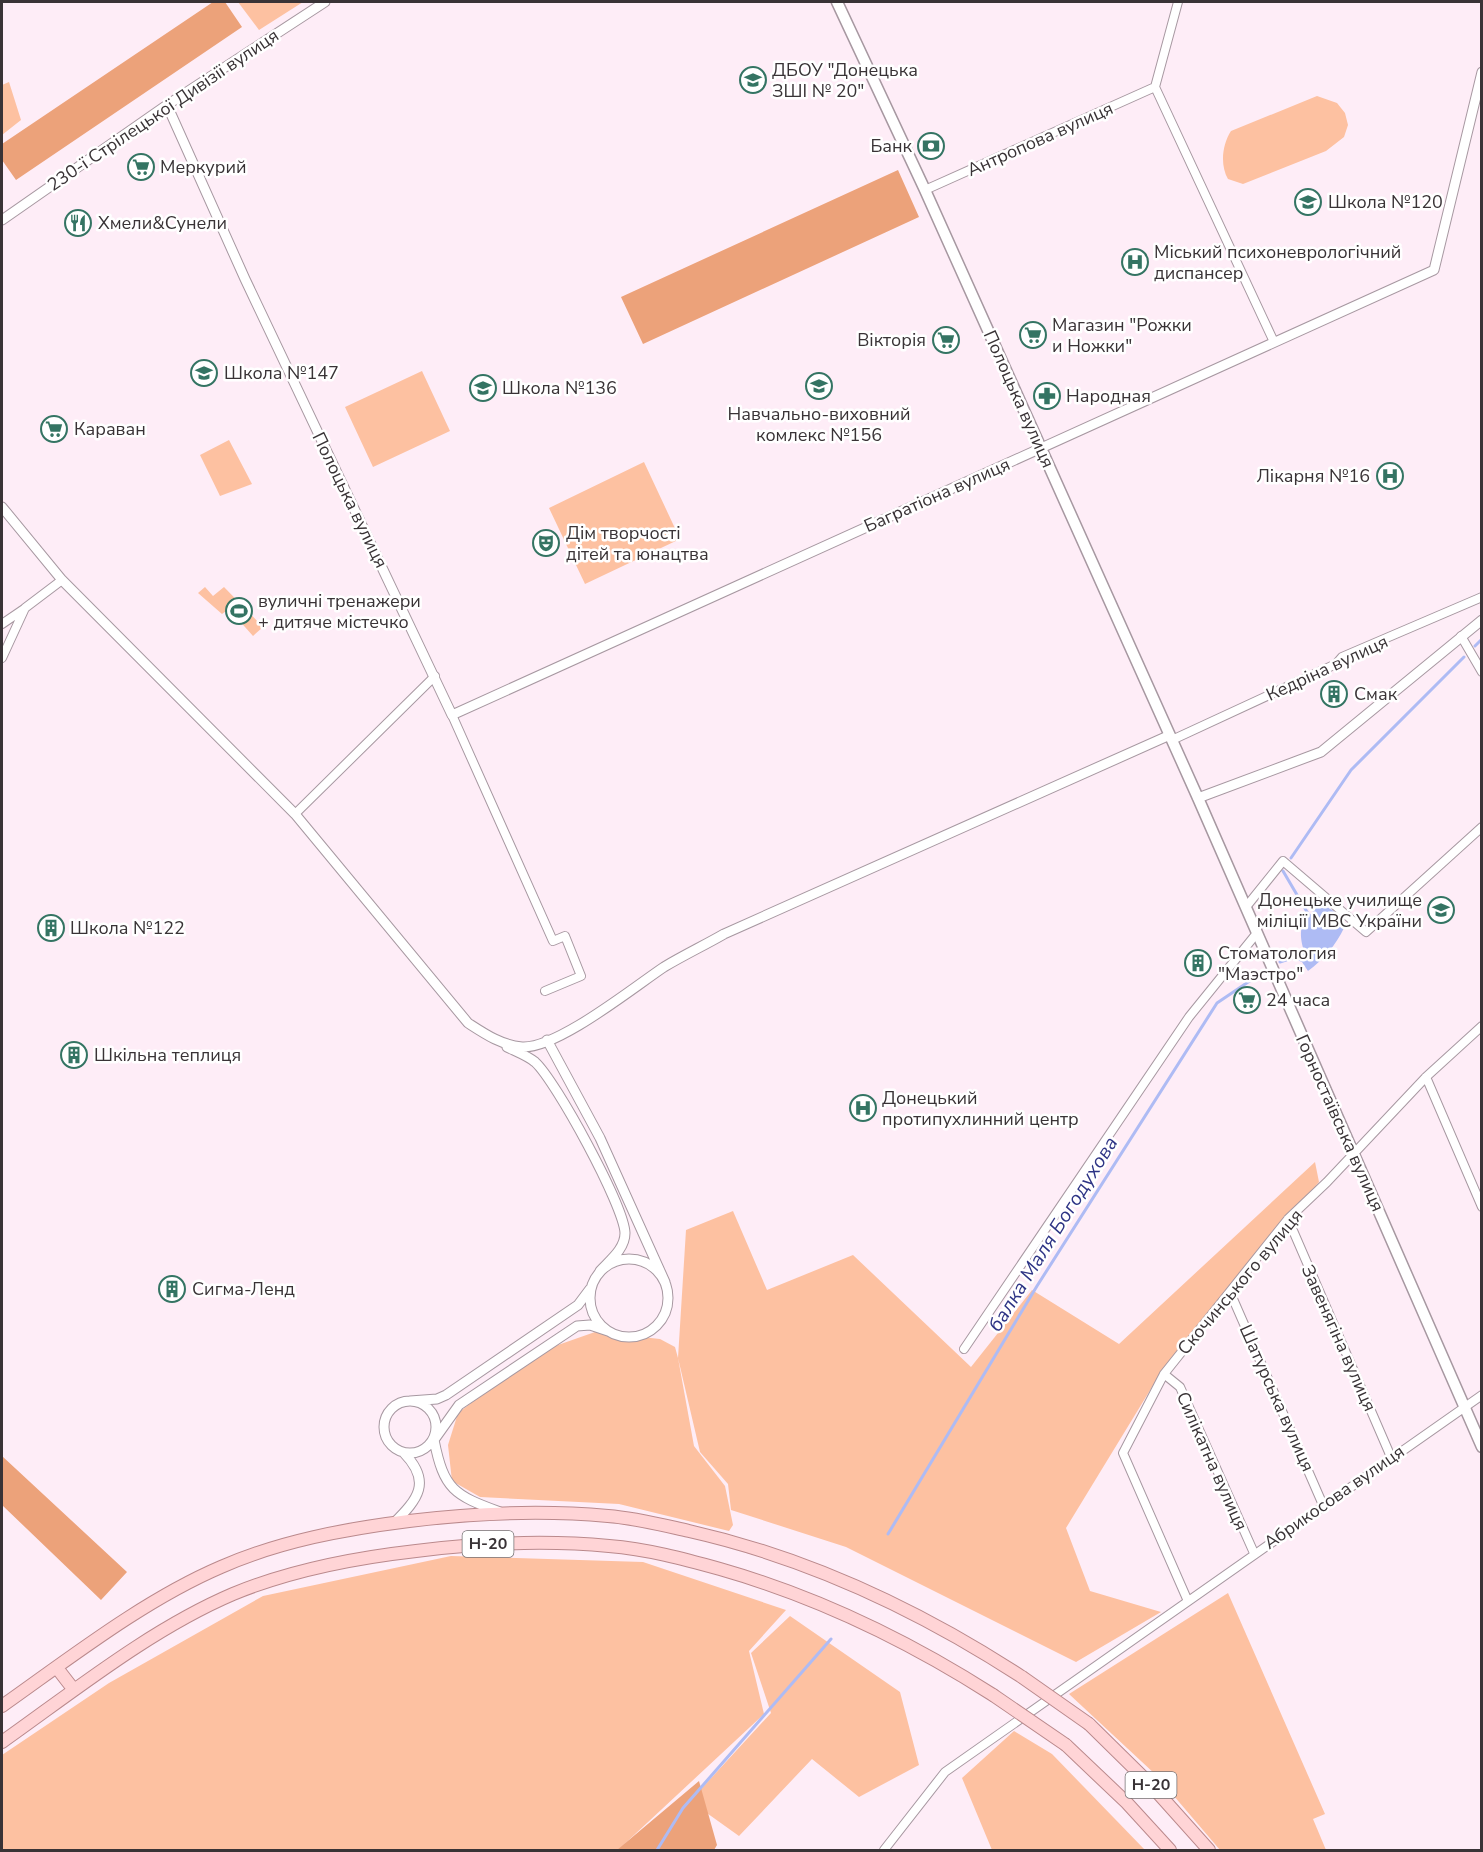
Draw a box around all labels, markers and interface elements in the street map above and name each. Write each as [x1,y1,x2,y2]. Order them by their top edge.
street label: 230-ї Стрілецької Дивізії вулиця [43,23,283,197]
place label: ДБОУ "Донецька ЗШІ № 20" [772,58,918,103]
school or university icon: ДБОУ "Донецька ЗШІ № 20" [738,65,768,95]
street label: Антропова вулиця [963,96,1117,182]
bank icon: Банк [916,131,946,161]
place label: Банк [870,134,913,158]
supermarket icon: Меркурий [126,152,156,182]
place label: Меркурий [160,155,246,179]
school or university icon: Школа №120 [1293,187,1323,217]
place label: Школа №120 [1328,190,1443,214]
restaurant icon: Хмели&Сунели [63,208,93,238]
place label: Хмели&Сунели [98,211,227,235]
place label: Міський психоневрологічний диспансер [1154,240,1401,285]
hospital icon: Міський психоневрологічний диспансер [1120,247,1150,277]
place label: Магазин "Рожки и Ножки" [1052,313,1192,358]
supermarket icon: Магазин "Рожки и Ножки" [1018,320,1048,350]
supermarket icon: Вікторія [931,325,961,355]
street label: Полоцька вулиця [978,326,1060,472]
place label: Вікторія [857,328,926,352]
school or university icon: Школа №147 [189,358,219,388]
place label: Школа №147 [224,361,339,385]
school or university icon: Навчально-виховний комлекс №156 [804,371,834,401]
school or university icon: Школа №136 [468,373,498,403]
place label: Школа №136 [502,376,617,400]
pharmacy icon: Народная [1032,381,1062,411]
place label: Народная [1066,384,1151,408]
place label: Навчально-виховний комлекс №156 [727,402,911,447]
supermarket icon: Караван [39,414,69,444]
place label: Караван [74,417,146,441]
street label: Полоцька вулиця [307,428,393,572]
street label: Багратіона вулиця [860,452,1014,538]
hospital icon: Лікарня №16 [1375,461,1405,491]
place label: Лікарня №16 [1257,464,1370,488]
place label: Дім творчості дітей та юнацтва [566,521,709,566]
theatre icon: Дім творчості дітей та юнацтва [531,528,561,558]
place label: вуличні тренажери + дитяче містечко [258,589,421,634]
sports icon: вуличні тренажери + дитяче містечко [224,596,254,626]
street label: Кедріна вулиця [1262,629,1392,707]
building icon: Смак [1319,679,1349,709]
place label: Смак [1354,682,1398,706]
place label: Донецьке училище міліції МВС України [1257,888,1422,933]
school or university icon: Донецьке училище міліції МВС України [1426,895,1456,925]
building icon: Школа №122 [36,913,66,943]
place label: Школа №122 [70,916,185,940]
place label: Стоматология "Маэстро" [1218,941,1336,986]
building icon: Стоматология "Маэстро" [1183,948,1213,978]
supermarket icon: 24 часа [1232,985,1262,1015]
place label: 24 часа [1266,988,1330,1012]
street label: Горностаївська вулиця [1290,1031,1390,1215]
building icon: Шкільна теплиця [59,1040,89,1070]
place label: Шкільна теплиця [94,1043,241,1067]
place label: Донецький протипухлинний центр [882,1086,1079,1131]
hospital icon: Донецький протипухлинний центр [848,1093,878,1123]
water label: балка Маля Богодухова [982,1131,1124,1337]
street label: Скочинського вулиця [1172,1204,1308,1360]
street label: Завенягіна вулиця [1296,1261,1382,1415]
building icon: Сигма-Ленд [157,1274,187,1304]
place label: Сигма-Ленд [192,1277,295,1301]
street label: Шатурська вулиця [1234,1321,1320,1475]
street label: Силікатна вулиця [1171,1388,1253,1534]
street label: Абрикосова вулиця [1259,1439,1409,1555]
road number: Н-20 [462,1531,514,1557]
road number: Н-20 [1126,1772,1176,1798]

